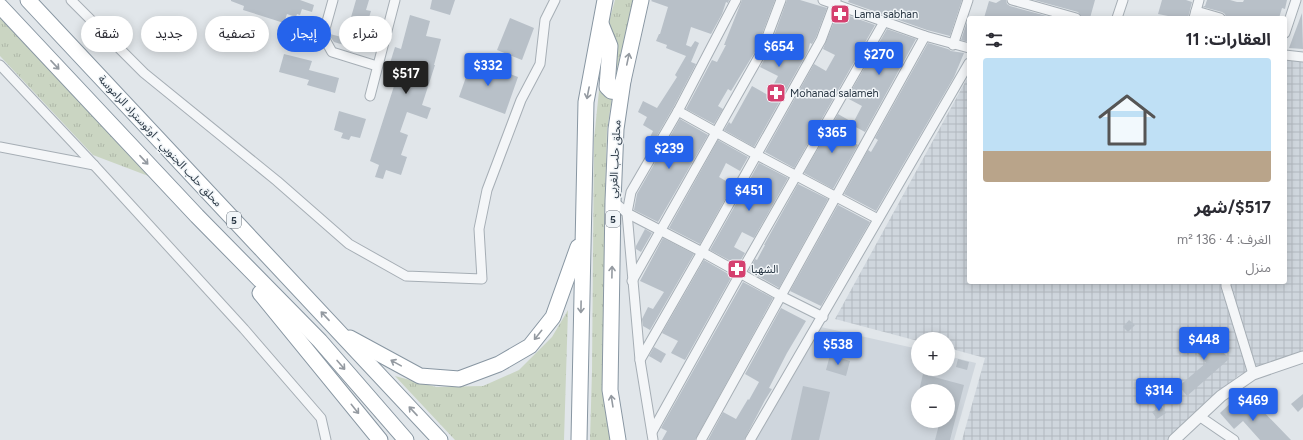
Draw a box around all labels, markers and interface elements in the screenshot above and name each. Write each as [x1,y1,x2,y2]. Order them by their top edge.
pharmacy icon: Lama sabhan [829,3,851,25]
place label: Lama sabhan [854,8,918,21]
chip: شقة [81,16,133,52]
chip: جديد [141,16,197,52]
chip: تصفية [205,16,269,52]
chip: إيجار [277,16,331,52]
chip: شراء [339,16,392,52]
icon: filters [983,29,1005,51]
text: العقارات: 11 [1185,29,1271,49]
pin: $654 [755,34,803,68]
text: $654 [764,39,794,54]
pin: $270 [855,42,903,76]
text: $270 [864,47,894,62]
pin: $332 [464,53,512,87]
one-way arrow [625,53,633,66]
text: $332 [473,58,503,73]
one-way arrow [51,60,60,70]
pin: $517 [382,61,430,95]
text: $517 [392,66,420,81]
street label: محلق حلب الجنوبي - اوتوستراد الراموسة [94,72,225,211]
pharmacy icon: Mohanad salameh [765,82,787,104]
icon: home [1091,84,1163,156]
one-way arrow [583,86,591,99]
place label: Mohanad salameh [790,87,879,100]
street label: محلق حلب الغربي [606,119,626,199]
pin: $365 [808,120,856,154]
text: $365 [817,125,847,140]
pin: $239 [645,136,693,170]
text: $239 [654,141,684,156]
one-way arrow [139,155,149,165]
pin: $451 [725,178,773,212]
text: $451 [735,183,763,198]
text: $517/شهر [1194,197,1271,217]
road number: 5 [606,211,620,227]
road number: 5 [227,212,241,228]
text: الغرف: 4 · 136 m² [1177,232,1271,247]
pharmacy icon: الشهبا [726,258,748,280]
text: منزل [1246,260,1271,275]
place label: الشهبا [751,263,778,276]
one-way arrow [608,266,616,279]
one-way arrow [577,300,585,313]
one-way arrow [320,311,330,321]
pin: $448 [1180,327,1228,361]
one-way arrow [534,330,542,341]
pin: $538 [814,332,862,366]
map controls [911,332,955,428]
button: + [911,332,955,376]
text: $448 [1188,332,1220,347]
text: $538 [823,337,853,352]
one-way arrow [390,358,402,366]
one-way arrow [336,360,345,370]
pin: $314 [1135,378,1183,412]
text: $314 [1145,383,1173,398]
button: − [911,384,955,428]
pin: $469 [1229,388,1277,422]
text: $469 [1238,393,1268,408]
one-way arrow [608,395,616,408]
one-way arrow [350,404,359,414]
one-way arrow [409,407,418,417]

